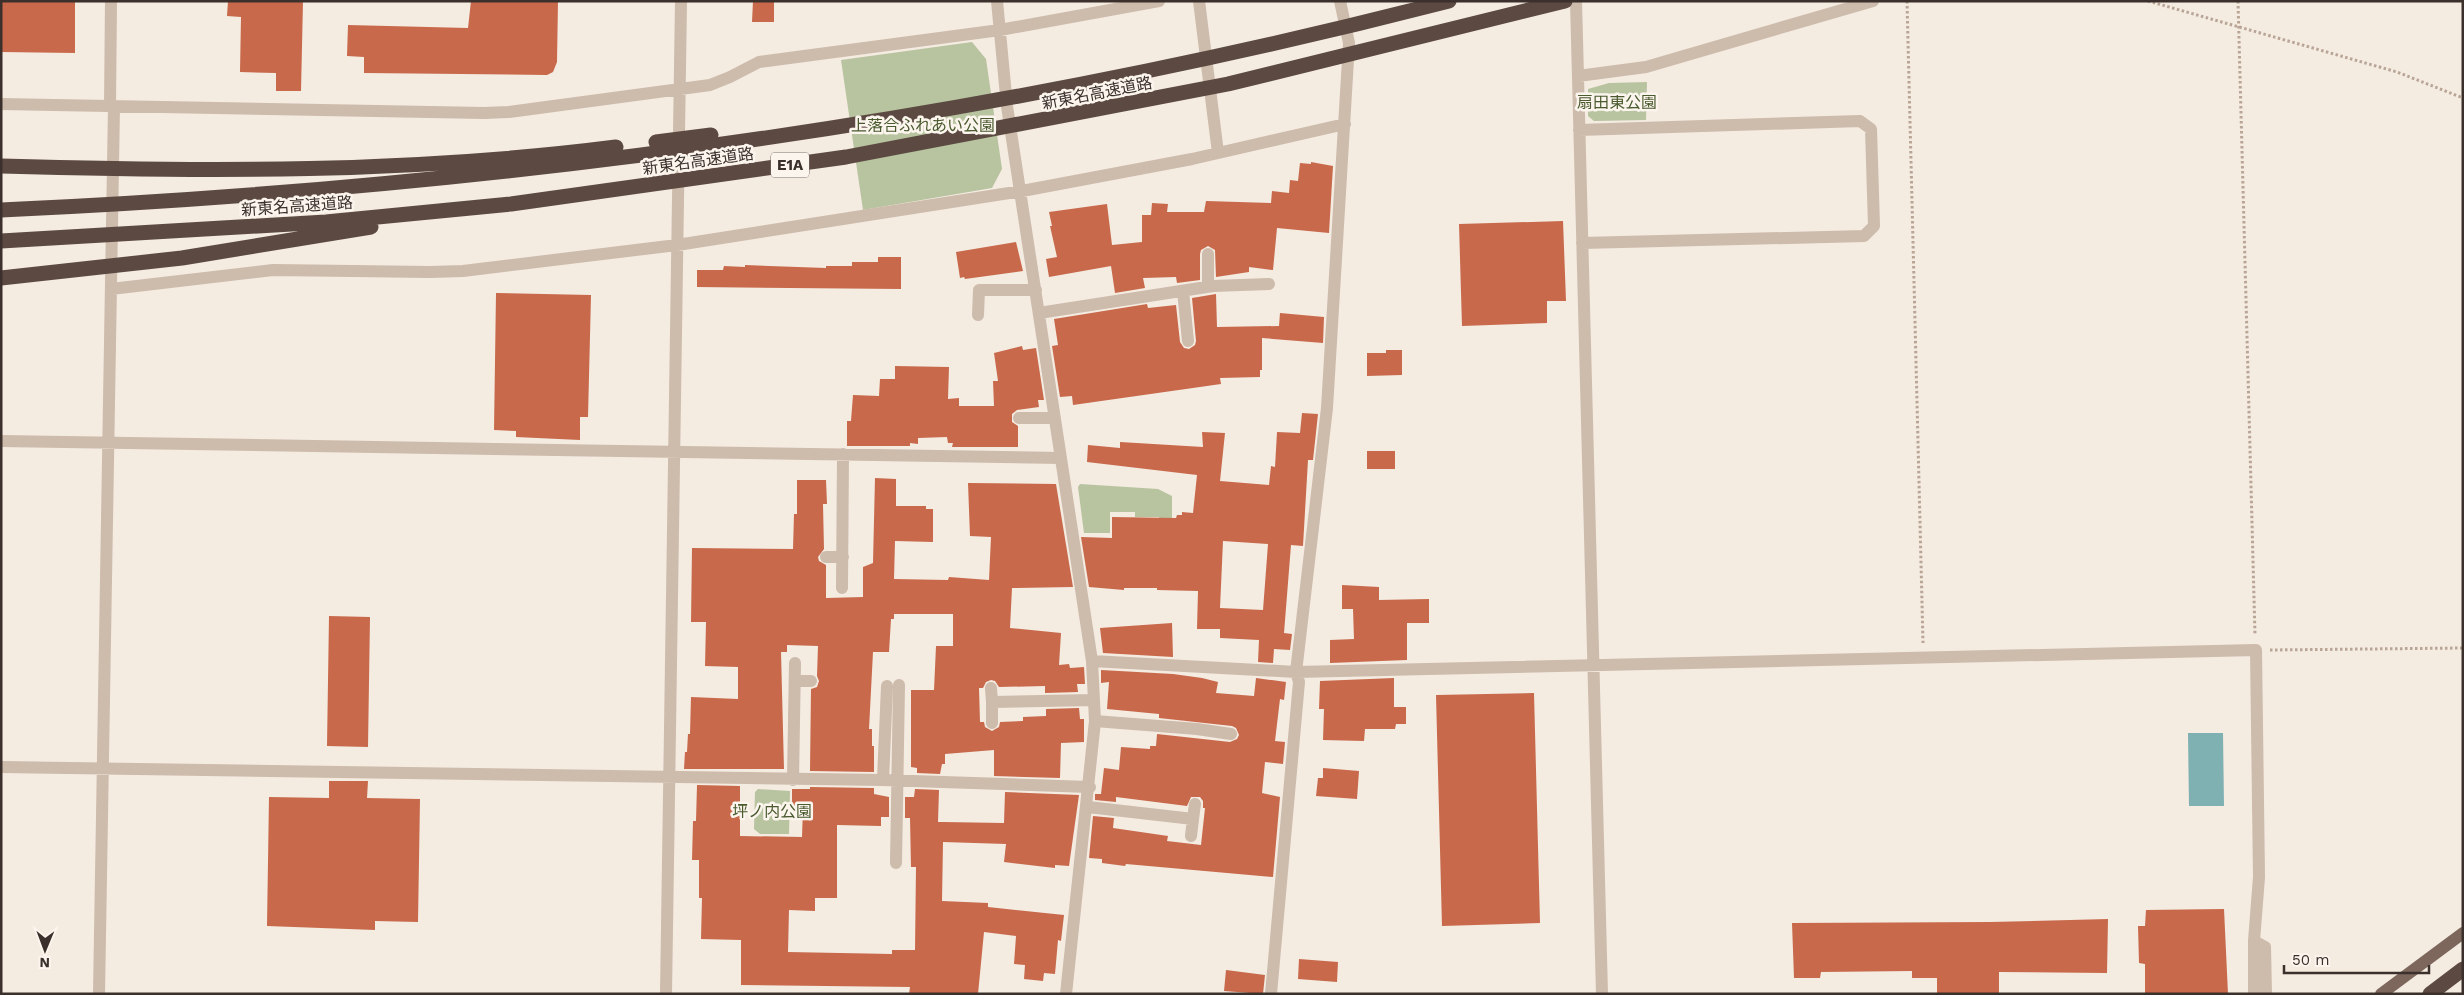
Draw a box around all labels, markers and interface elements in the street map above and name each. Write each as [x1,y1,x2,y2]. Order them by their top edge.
street label: 新東名高速道路 [1040,73,1154,113]
park label: 扇田東公園 [1577,93,1657,112]
park label: 上落合ふれあい公園 [851,116,995,135]
street label: 新東名高速道路 [641,144,755,178]
road number: E1A [771,152,809,178]
street label: 新東名高速道路 [240,193,354,219]
park label: 坪ノ内公園 [732,802,812,821]
north arrow [20,925,70,975]
scale bar [2284,942,2429,974]
text: 50 m [2292,951,2329,969]
text: N [39,955,50,971]

